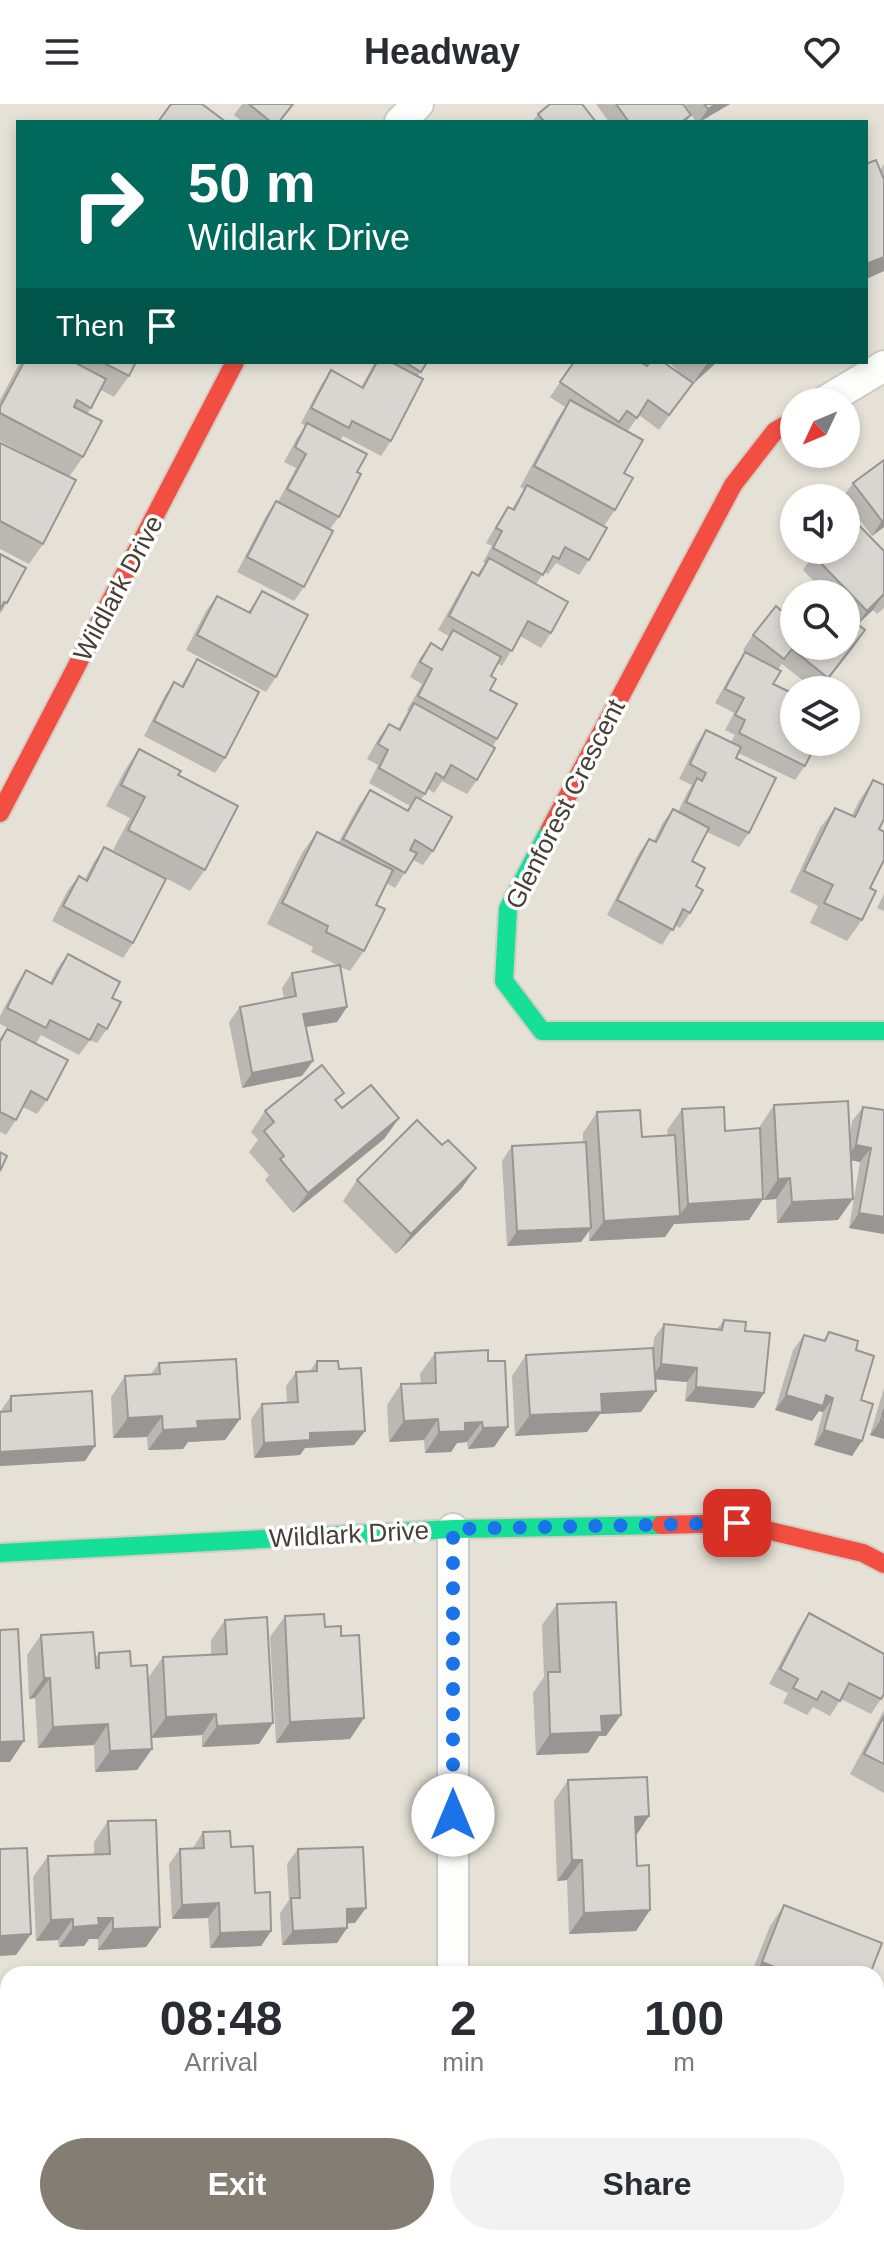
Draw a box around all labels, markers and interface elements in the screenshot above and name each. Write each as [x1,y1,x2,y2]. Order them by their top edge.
icon: menu [40,30,84,74]
icon: heart [800,30,844,74]
text: Headway [364,31,520,72]
text: 50 m [188,151,316,214]
icon: right [56,152,160,256]
text: Wildlark Drive [188,217,410,258]
icon: arrive [140,304,184,348]
text: Then [56,309,124,342]
north arrow [780,388,860,468]
map controls [780,388,860,756]
button: sound [780,484,860,564]
street label: Wildlark Drive [67,510,169,666]
button: search [780,580,860,660]
button: layers [780,676,860,756]
street label: Glenforest Crescent [499,694,631,914]
pin [703,1489,771,1557]
icon: arrive [715,1501,759,1545]
street label: Wildlark Drive [268,1515,430,1553]
position arrow [411,1773,495,1857]
text: 08:48 [160,1992,283,2045]
text: 2 [450,1992,477,2045]
text: 100 [644,1992,724,2045]
text: Arrival [184,2047,258,2077]
text: min [442,2047,484,2077]
text: m [673,2047,695,2077]
button: Exit [40,2138,434,2230]
button: Share [450,2138,844,2230]

